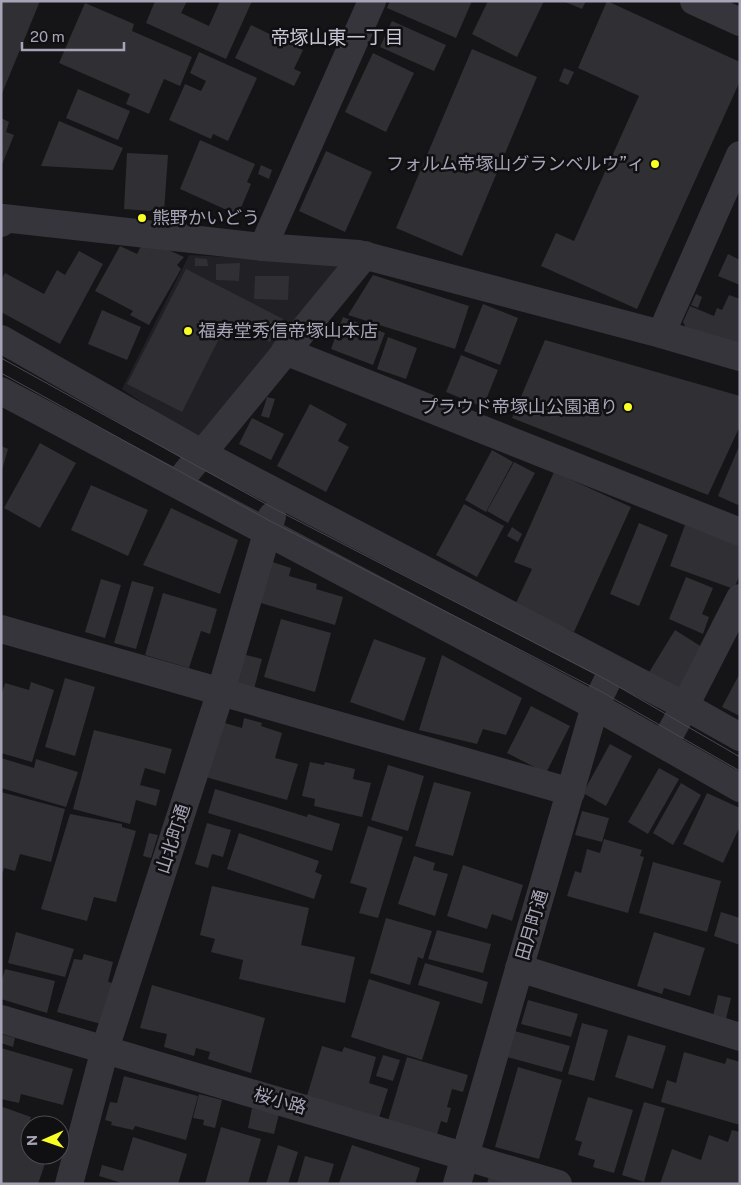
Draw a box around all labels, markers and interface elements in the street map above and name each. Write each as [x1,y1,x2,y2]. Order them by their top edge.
scale bar [22,20,125,52]
district label: 帝塚山東一丁目 [270,26,404,48]
text: 20 m [30,28,65,45]
place label: フォルム帝塚山グランベルウ”ィ [386,153,645,174]
marker: フォルム帝塚山グランベルウ”ィ [649,158,661,170]
place label: 熊野かいどう [152,207,260,228]
marker: 熊野かいどう [136,212,148,224]
place label: 福寿堂秀信帝塚山本店 [198,320,378,341]
marker: 福寿堂秀信帝塚山本店 [182,325,194,337]
place label: プラウド帝塚山公園通り [420,396,618,417]
marker: プラウド帝塚山公園通り [622,401,634,413]
street label: 山北町通 [151,801,194,876]
street label: 田月町通 [512,887,552,962]
street label: 桜小路 [251,1083,309,1118]
north arrow [20,1115,70,1165]
text: N [24,1135,40,1146]

